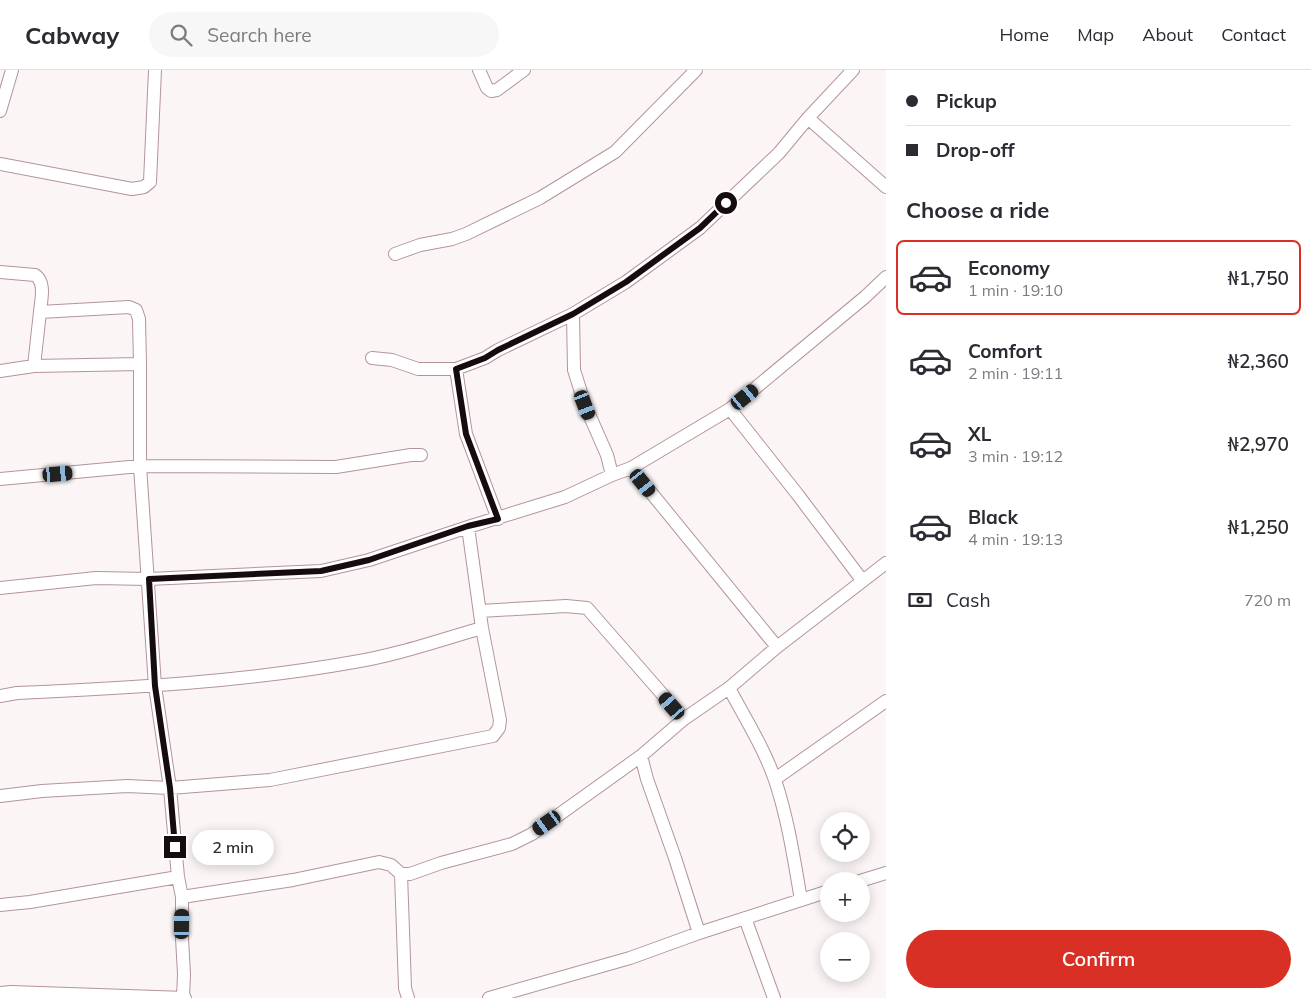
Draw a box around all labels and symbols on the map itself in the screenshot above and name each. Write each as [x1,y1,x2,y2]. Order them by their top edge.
route start [715,192,737,214]
car [728,382,761,412]
car [572,388,597,422]
car [42,465,73,483]
car [627,467,658,499]
car [656,690,687,722]
car [530,808,563,838]
callout: 2 min [192,830,275,864]
route end [164,836,186,858]
car [174,909,189,939]

